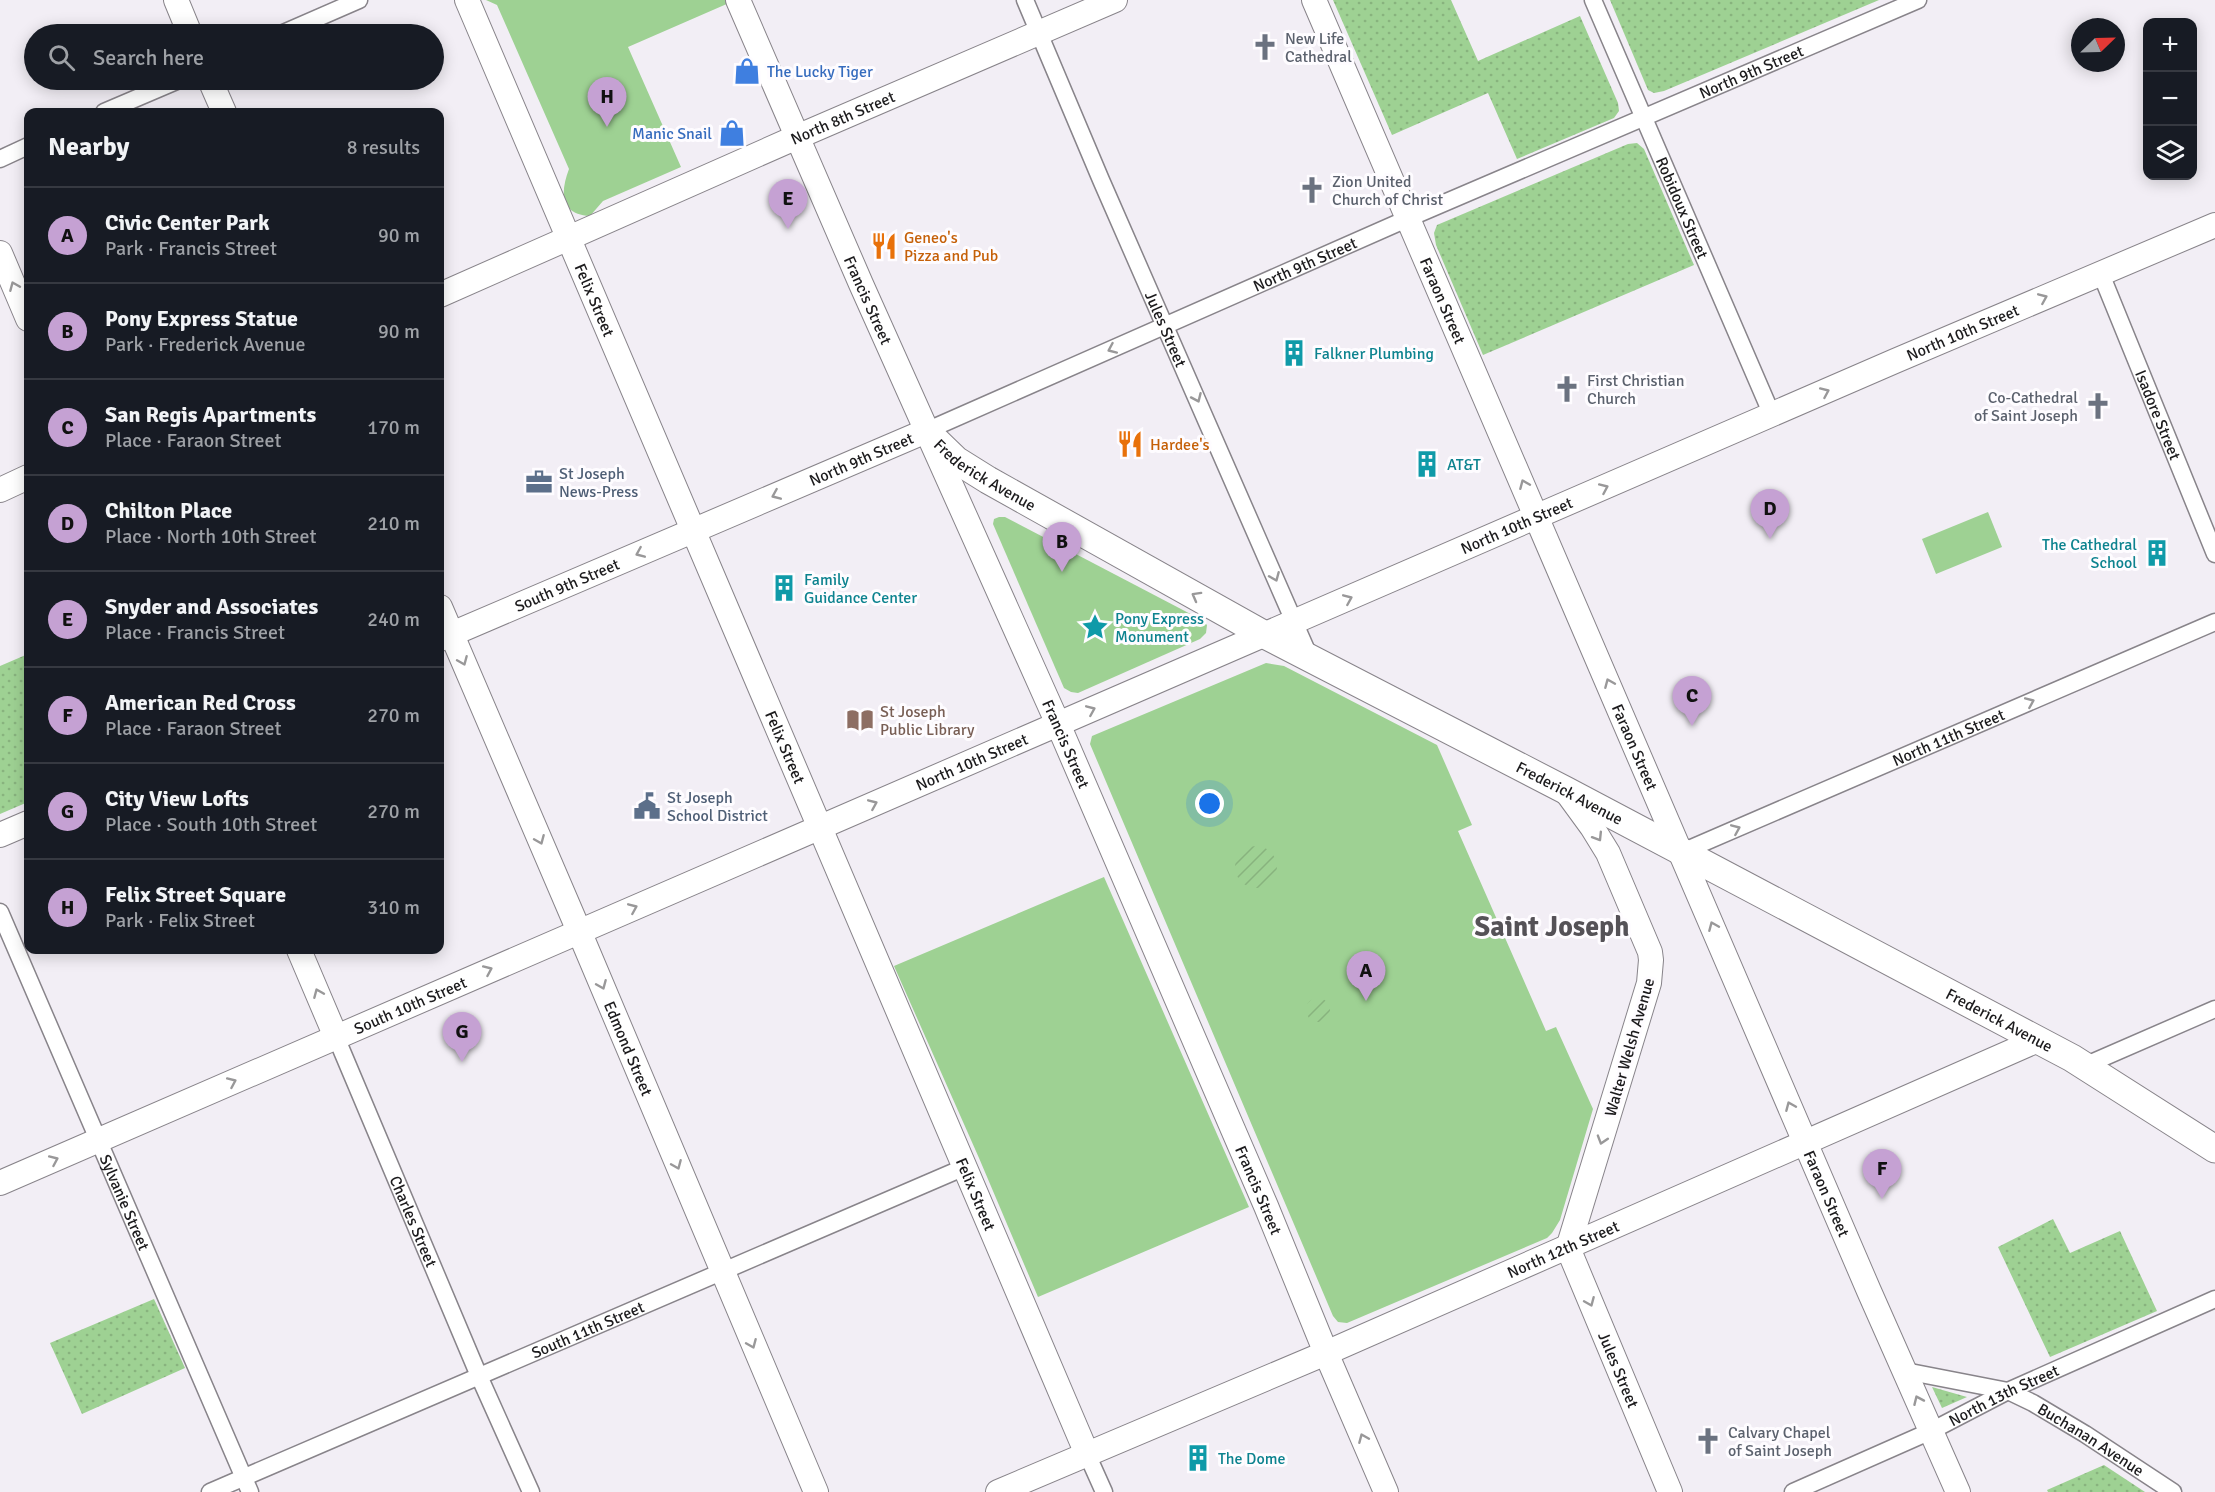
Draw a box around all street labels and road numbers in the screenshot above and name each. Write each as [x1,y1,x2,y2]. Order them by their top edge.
street label: North 9th Street [1696,41,1807,104]
street label: North 8th Street [788,87,898,150]
street label: Robidoux Street [1651,154,1712,262]
street label: North 9th Street [1250,233,1361,297]
street label: Francis Street [839,253,896,348]
street label: Faraon Street [1415,255,1470,347]
street label: Felix Street [570,261,618,340]
street label: Jules Street [1140,288,1191,371]
street label: North 10th Street [1904,300,2023,366]
street label: Isadore Street [2130,367,2185,463]
street label: North 9th Street [806,428,917,491]
street label: Frederick Avenue [929,435,1039,516]
street label: North 10th Street [1458,493,1576,559]
street label: South 9th Street [512,554,623,617]
street label: Francis Street [1037,697,1094,792]
street label: Faraon Street [1607,701,1662,794]
street label: North 11th Street [1890,705,2008,771]
street label: Felix Street [760,708,809,787]
street label: North 10th Street [913,729,1031,796]
street label: Frederick Avenue [1512,757,1626,830]
street label: South 10th Street [351,973,470,1039]
street label: Walter Welsh Avenue [1601,976,1659,1119]
street label: Frederick Avenue [1942,984,2056,1057]
street label: Edmond Street [599,998,657,1100]
street label: Francis Street [1230,1143,1286,1238]
street label: Faraon Street [1799,1148,1854,1240]
street label: Sylvanie Street [95,1152,154,1254]
street label: Felix Street [951,1155,1000,1234]
street label: Charles Street [385,1173,441,1271]
street label: North 12th Street [1504,1216,1623,1283]
street label: South 11th Street [529,1297,648,1363]
street label: Jules Street [1593,1329,1643,1412]
street label: North 13th Street [1946,1361,2063,1431]
street label: Buchanan Avenue [2034,1399,2147,1481]

